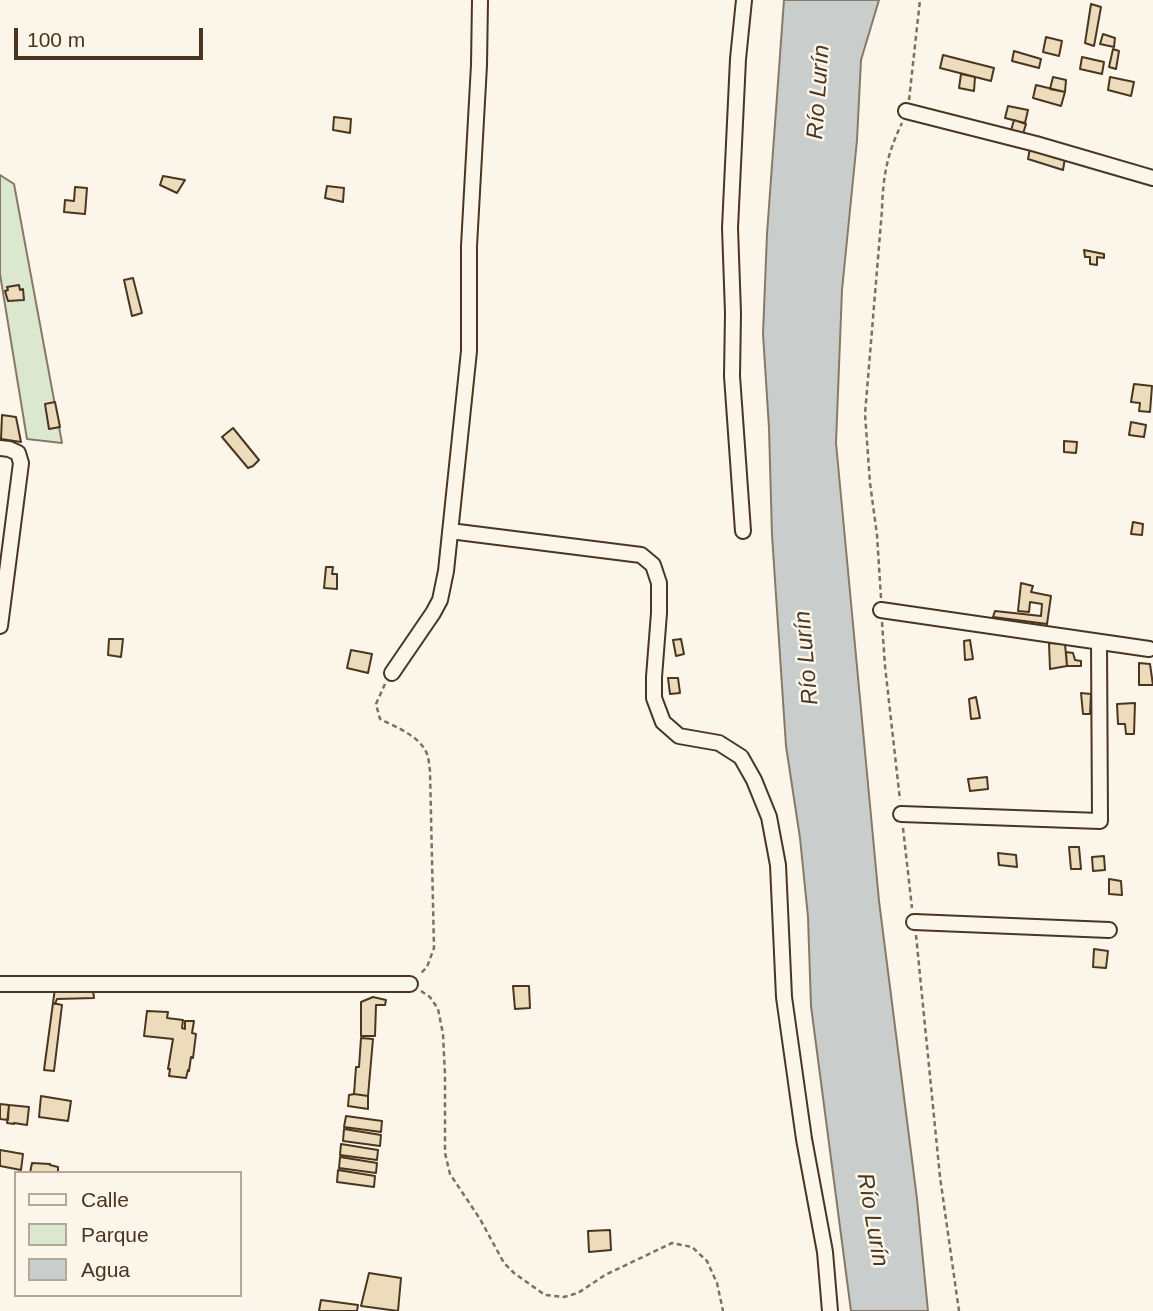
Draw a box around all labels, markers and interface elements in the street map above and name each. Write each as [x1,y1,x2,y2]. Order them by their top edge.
scale bar [18,14,206,58]
text: 100 m [27,28,85,51]
water label: Río Lurín [802,44,836,140]
water label: Río Lurín [789,610,825,706]
legend [14,1171,242,1297]
water label: Río Lurín [850,1171,894,1269]
text: Calle [81,1188,129,1211]
text: Parque [81,1223,149,1246]
text: Agua [81,1258,130,1281]

